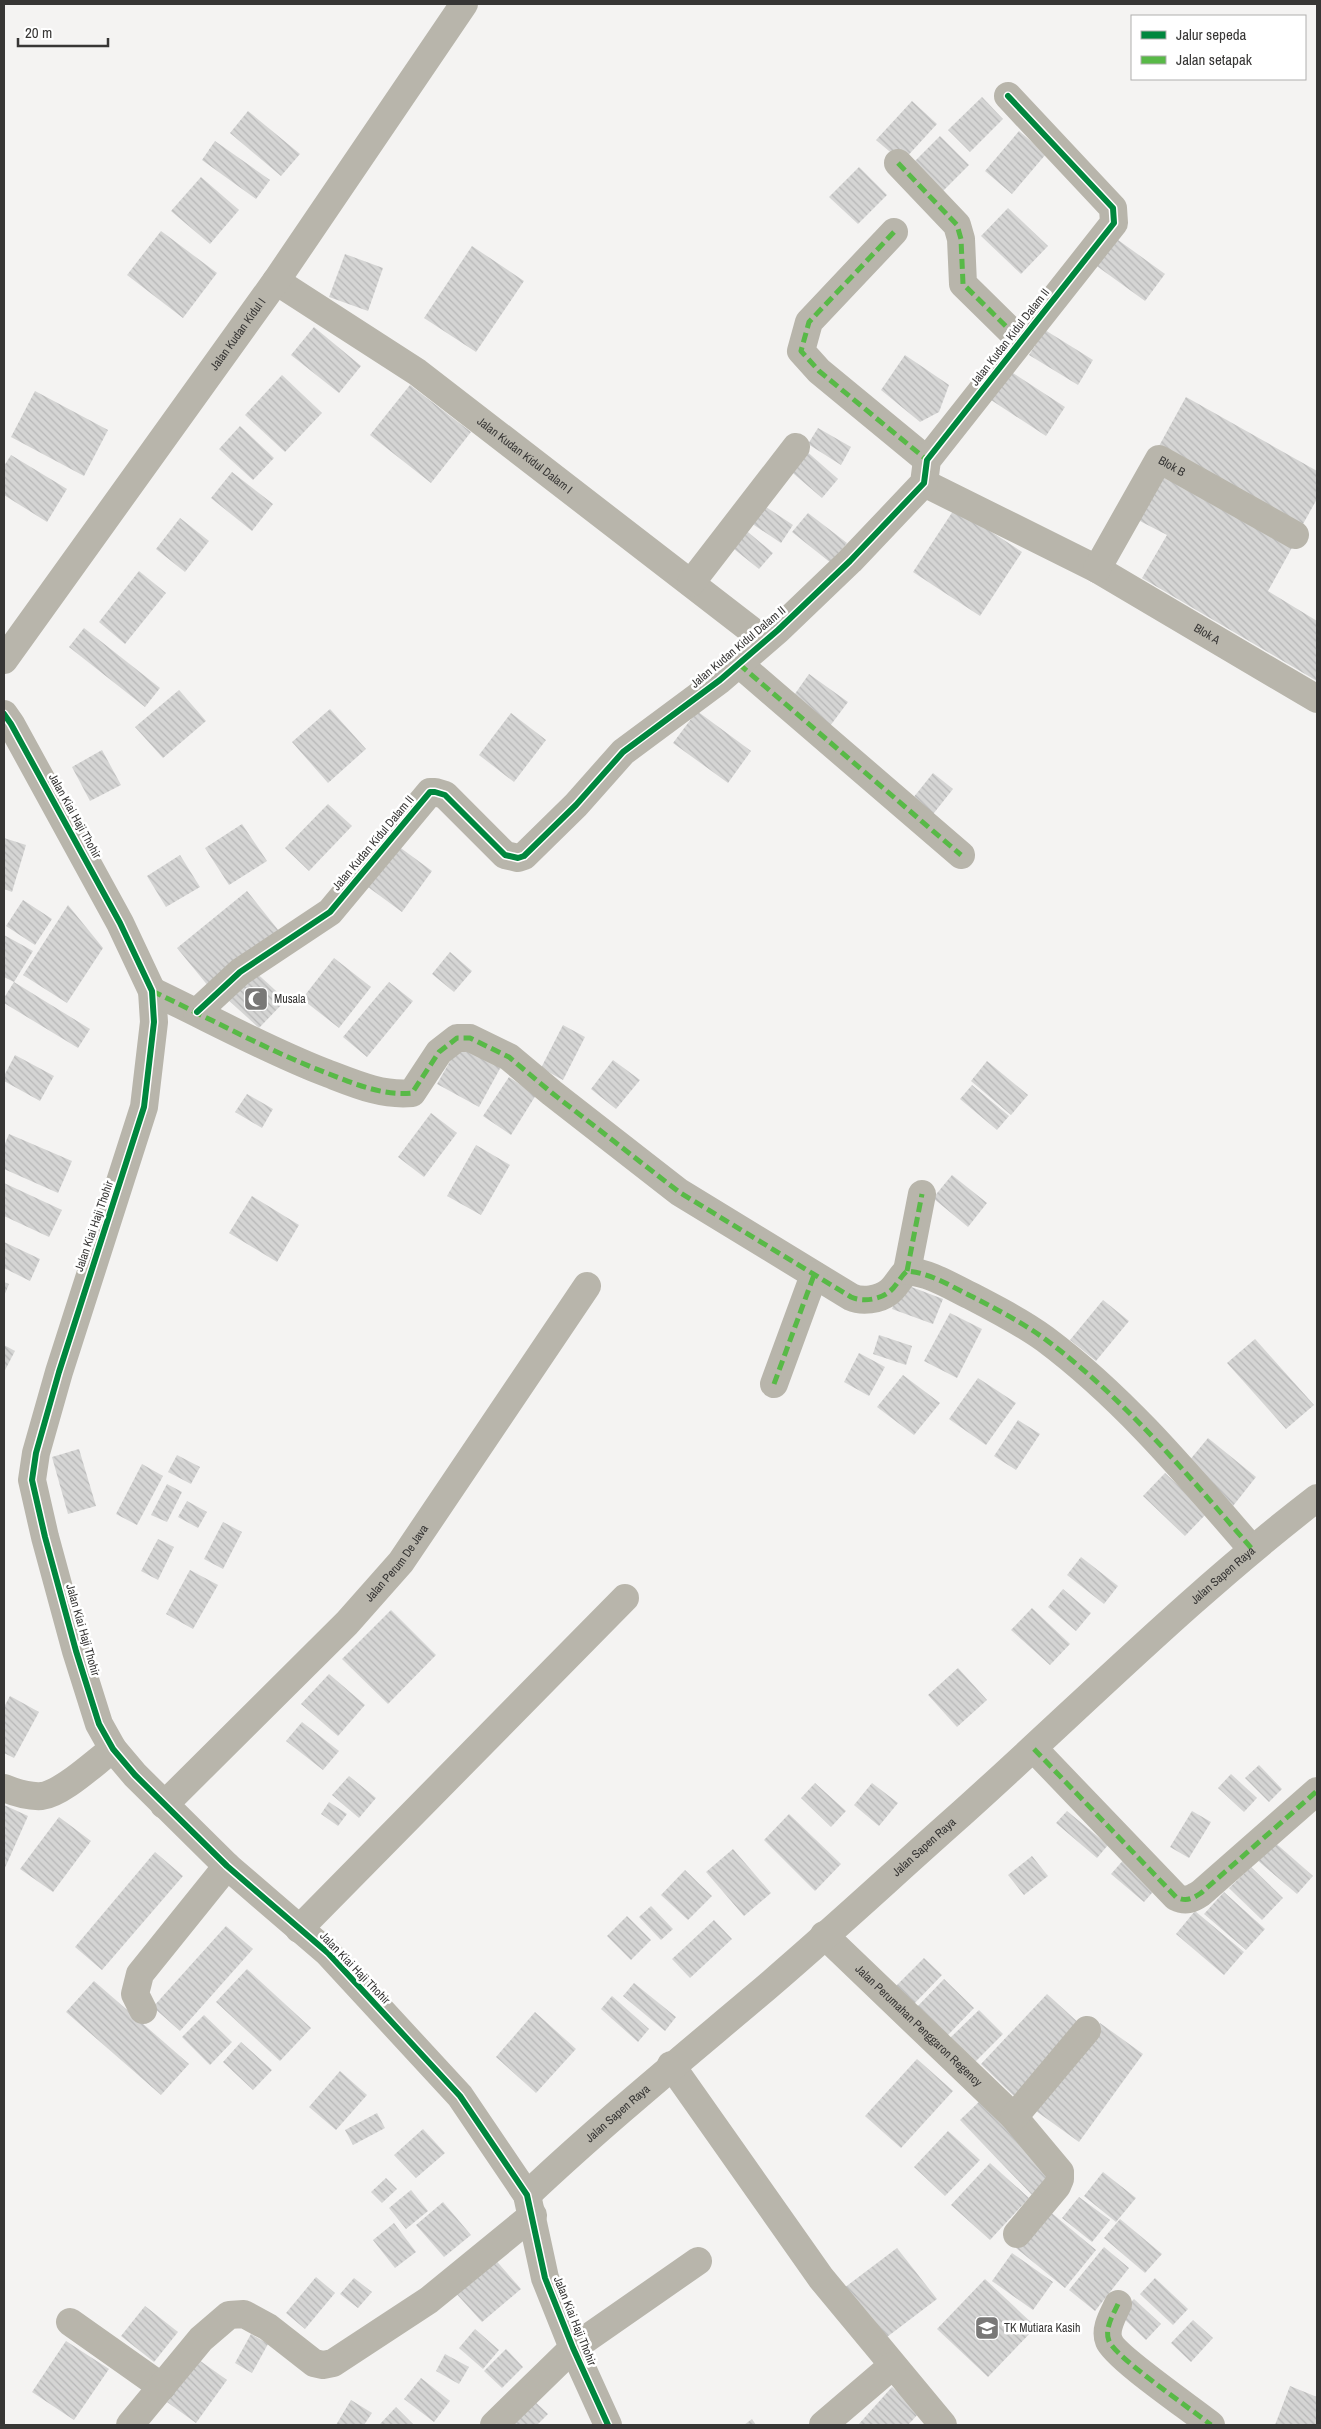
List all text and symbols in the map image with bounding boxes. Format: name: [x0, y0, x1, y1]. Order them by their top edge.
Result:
scale bar: [18, 15, 108, 47]
legend: [1131, 15, 1306, 80]
text: 20 m: [25, 22, 52, 43]
text: Jalur sepeda: [1176, 24, 1247, 45]
text: Jalan setapak: [1176, 49, 1253, 70]
street label: Jalan Kudan Kidul Dalam II: [967, 285, 1053, 389]
street label: Jalan Kudan Kidul I: [206, 295, 269, 374]
street label: Jalan Kudan Kidul Dalam I: [474, 413, 576, 497]
street label: Blok B: [1156, 452, 1189, 480]
street label: Jalan Kudan Kidul Dalam II: [687, 603, 789, 691]
street label: Blok A: [1191, 620, 1223, 648]
street label: Jalan Kiai Haji Thohir: [45, 771, 105, 862]
street label: Jalan Kudan Kidul Dalam II: [329, 792, 417, 894]
mosque icon: Musala: [243, 986, 269, 1012]
place label: Musala: [274, 991, 306, 1007]
street label: Jalan Kiai Haji Thohir: [71, 1178, 117, 1274]
street label: Jalan Perum De Java: [361, 1521, 432, 1605]
street label: Jalan Sapen Raya: [1187, 1543, 1259, 1608]
street label: Jalan Kiai Haji Thohir: [62, 1582, 104, 1679]
street label: Jalan Sapen Raya: [889, 1814, 960, 1880]
street label: Jalan Kiai Haji Thohir: [316, 1928, 394, 2008]
street label: Jalan Perumahan Penggaron Regency: [852, 1961, 986, 2090]
street label: Jalan Sapen Raya: [582, 2081, 654, 2146]
street label: Jalan Kiai Haji Thohir: [550, 2274, 600, 2369]
school or university icon: TK Mutiara Kasih: [974, 2315, 1000, 2341]
place label: TK Mutiara Kasih: [1004, 2320, 1081, 2336]

